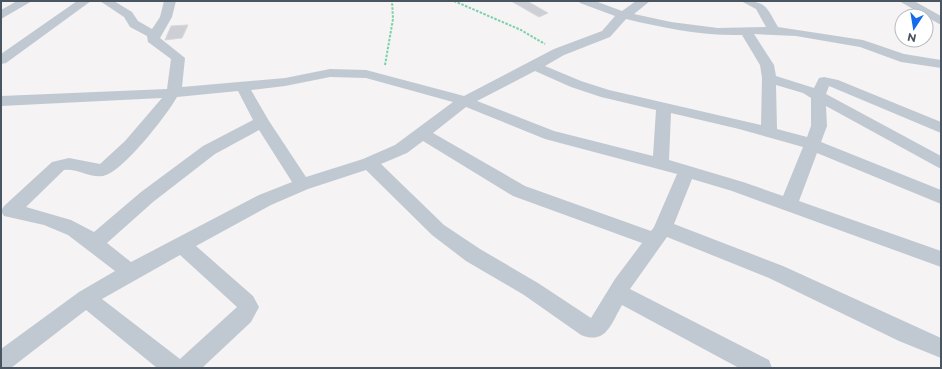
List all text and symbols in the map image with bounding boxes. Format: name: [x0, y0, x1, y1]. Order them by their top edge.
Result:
north arrow: [894, 8, 934, 48]
text: N: [906, 30, 918, 46]

